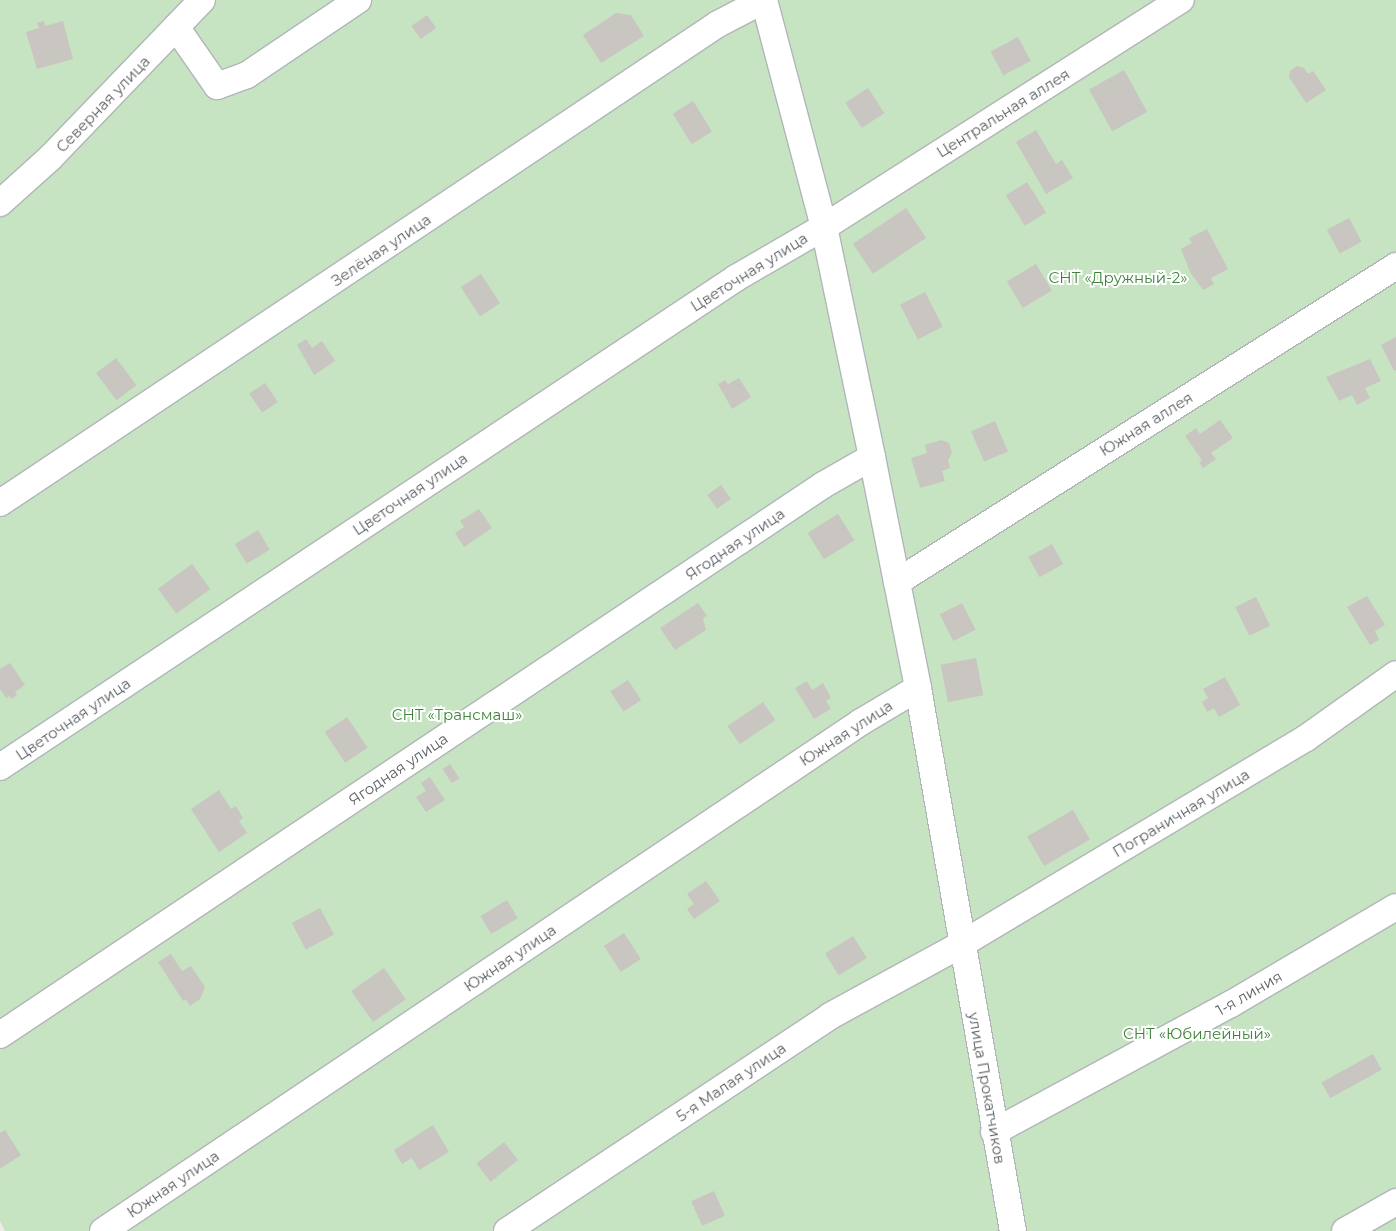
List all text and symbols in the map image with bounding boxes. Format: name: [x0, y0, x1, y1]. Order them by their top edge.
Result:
street label: Северная улица: [52, 52, 154, 156]
street label: Центральная аллея: [933, 65, 1073, 161]
street label: Зелёная улица: [328, 210, 434, 290]
street label: Цветочная улица: [687, 229, 811, 315]
park label: СНТ «Дружный-2»: [1049, 269, 1187, 287]
street label: Южная аллея: [1096, 388, 1196, 460]
street label: Цветочная улица: [349, 449, 471, 539]
street label: Ягодная улица: [682, 504, 788, 584]
street label: Цветочная улица: [12, 674, 134, 764]
street label: Южная улица: [796, 696, 896, 770]
park label: СНТ «Трансмаш»: [392, 706, 522, 724]
street label: Ягодная улица: [345, 729, 451, 809]
street label: Пограничная улица: [1109, 765, 1253, 861]
street label: Южная улица: [460, 921, 560, 995]
street label: 1-я линия: [1213, 967, 1285, 1019]
street label: улица Прокатчиков: [965, 1011, 1009, 1165]
park label: СНТ «Юбилейный»: [1123, 1025, 1271, 1043]
street label: 5-я Малая улица: [673, 1039, 789, 1125]
street label: Южная улица: [123, 1147, 223, 1221]

